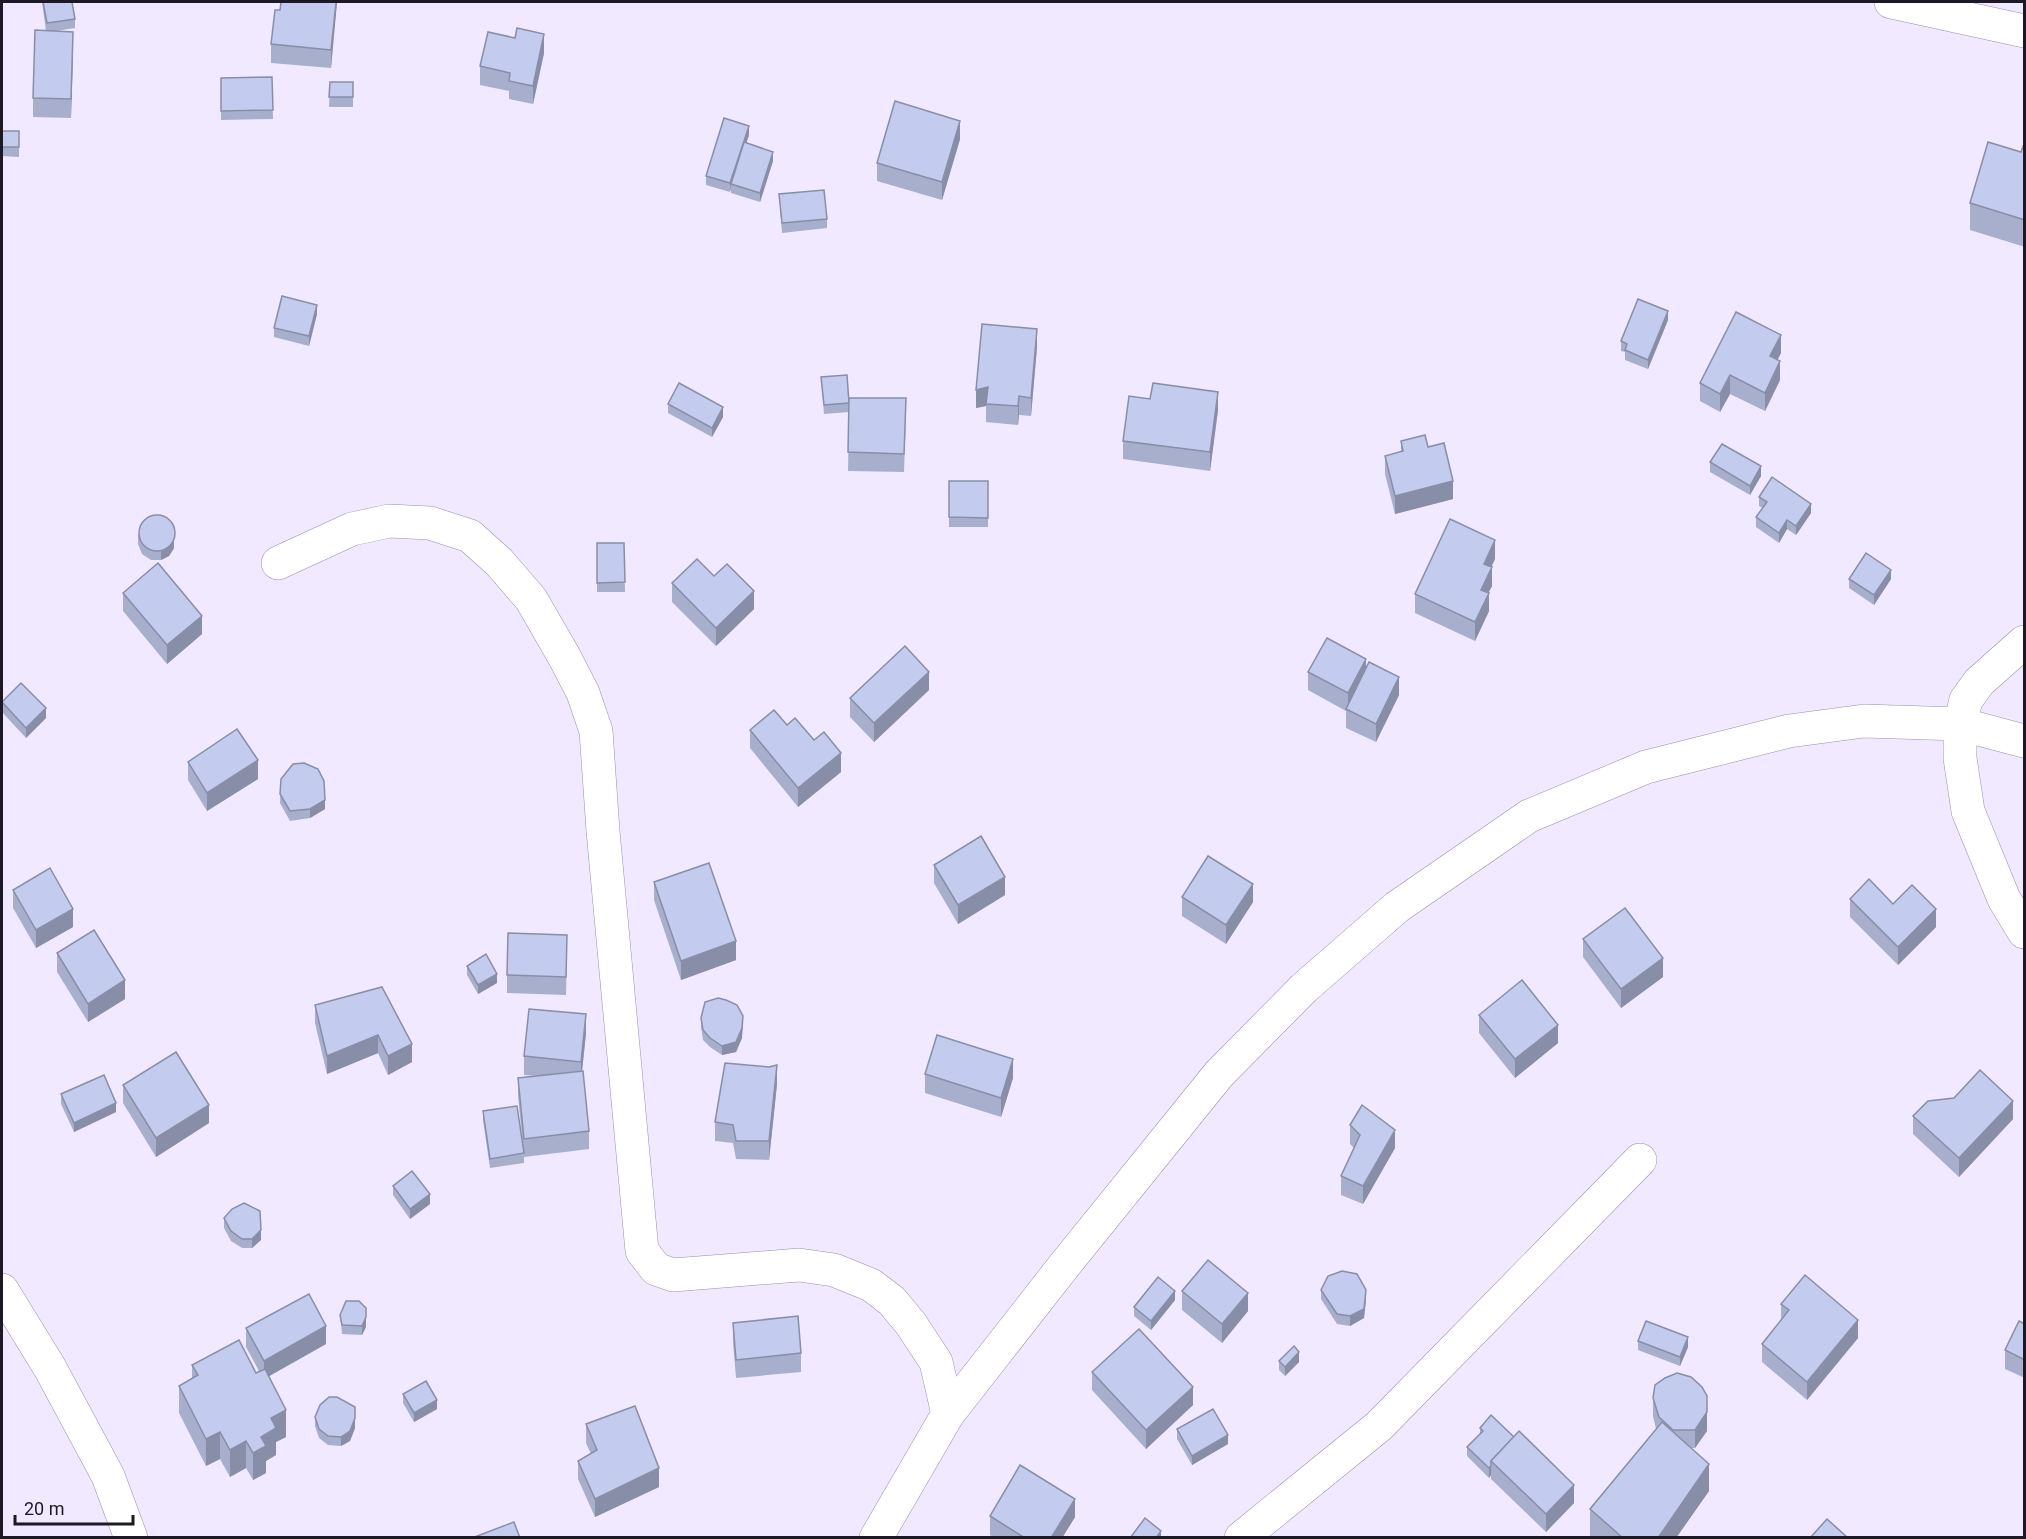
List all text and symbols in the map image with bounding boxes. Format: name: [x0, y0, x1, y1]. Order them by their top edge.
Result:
scale bar: [15, 1488, 134, 1526]
text: 20 m: [24, 1498, 64, 1519]

